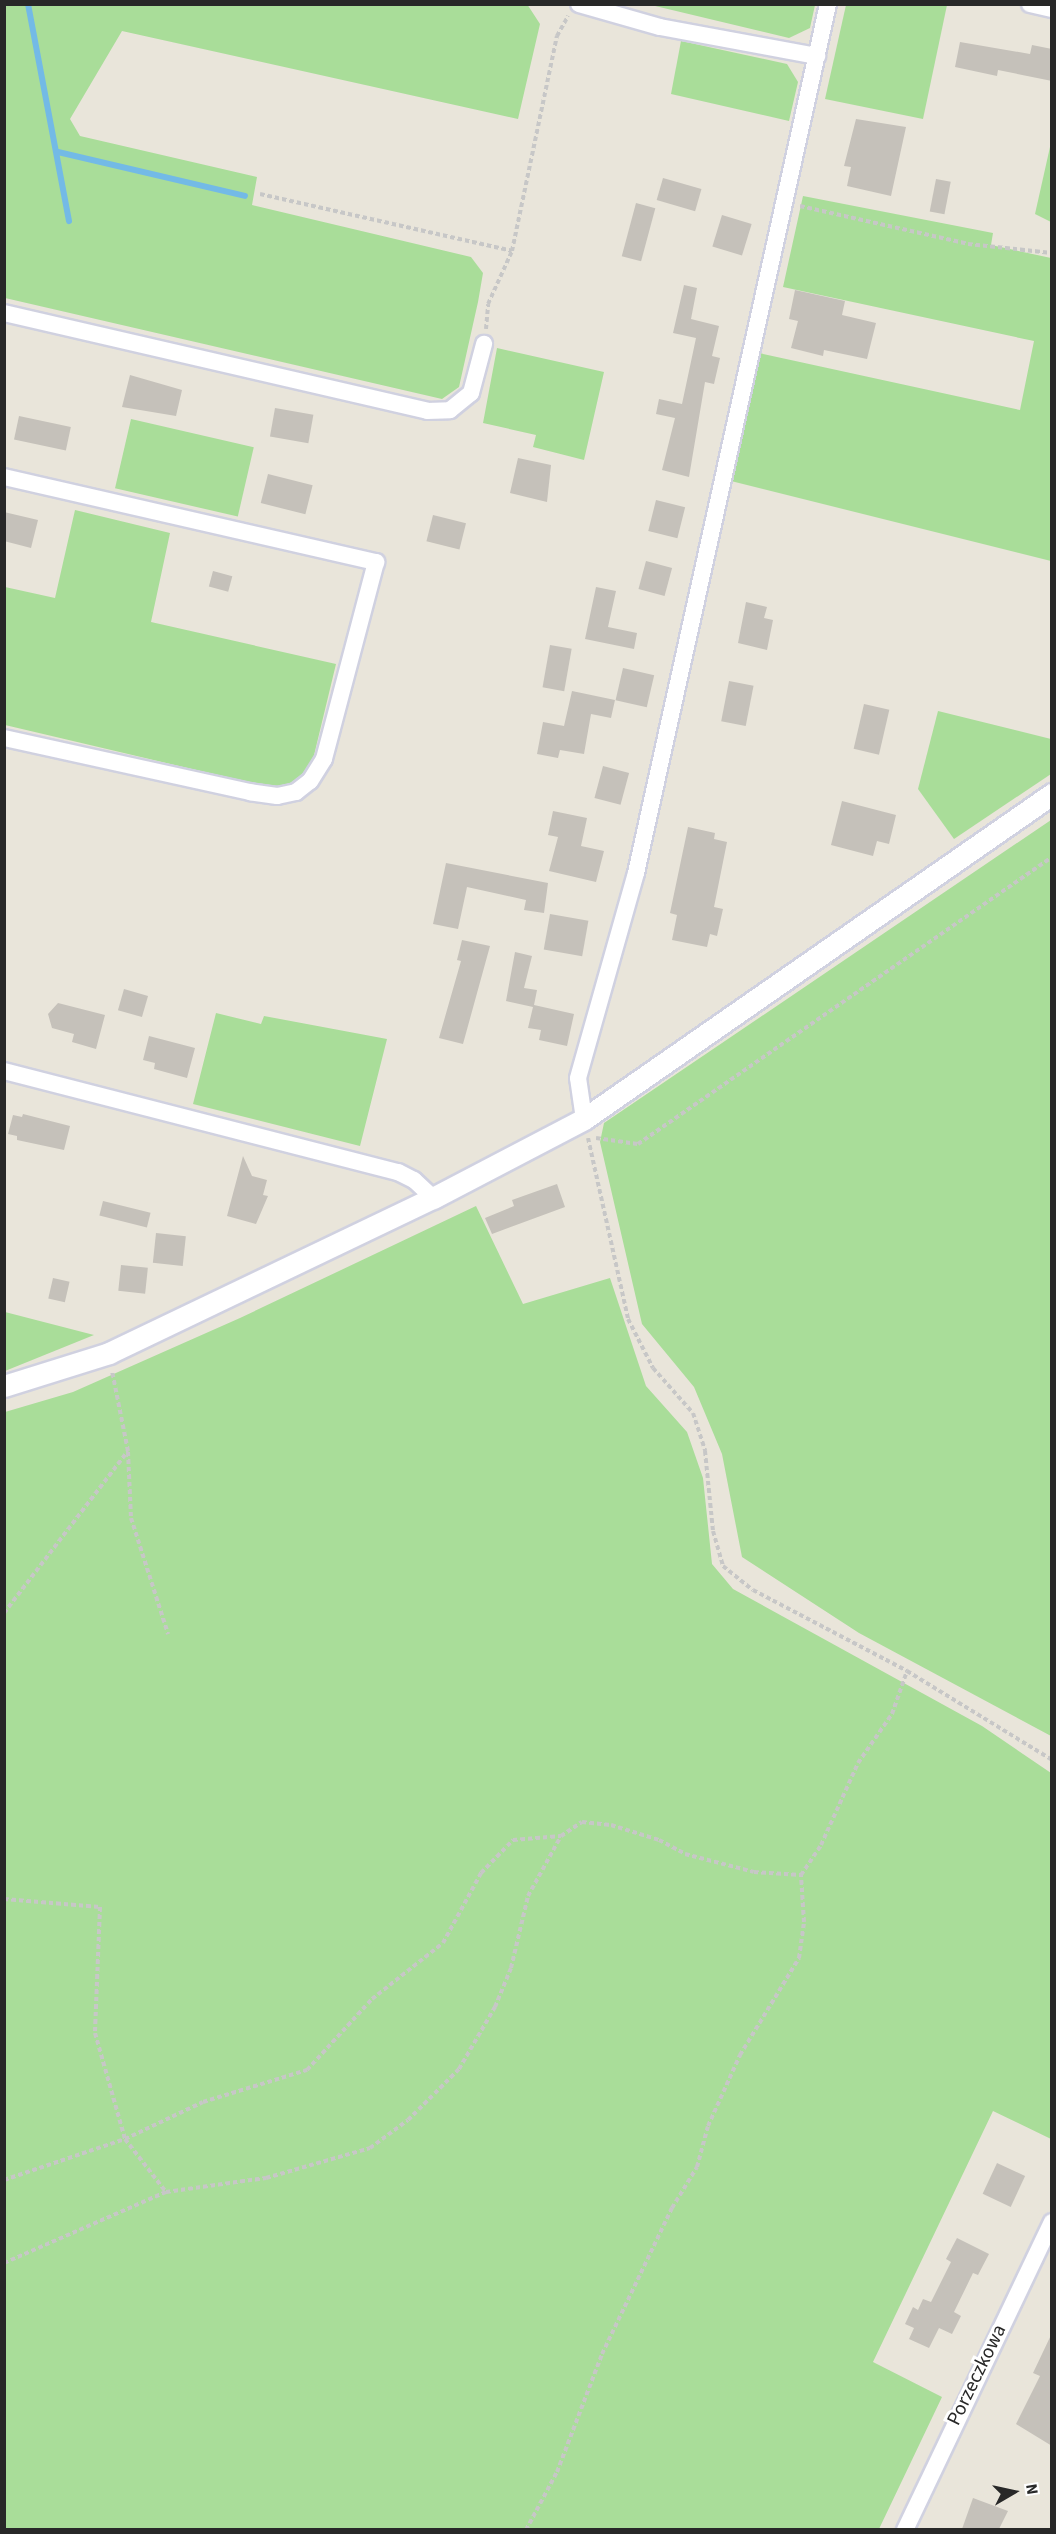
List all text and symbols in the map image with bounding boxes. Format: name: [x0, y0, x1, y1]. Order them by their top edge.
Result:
street label: Porzeczkowa: [942, 2321, 1012, 2429]
north arrow: [984, 2462, 1044, 2522]
text: N: [1020, 2482, 1043, 2496]

